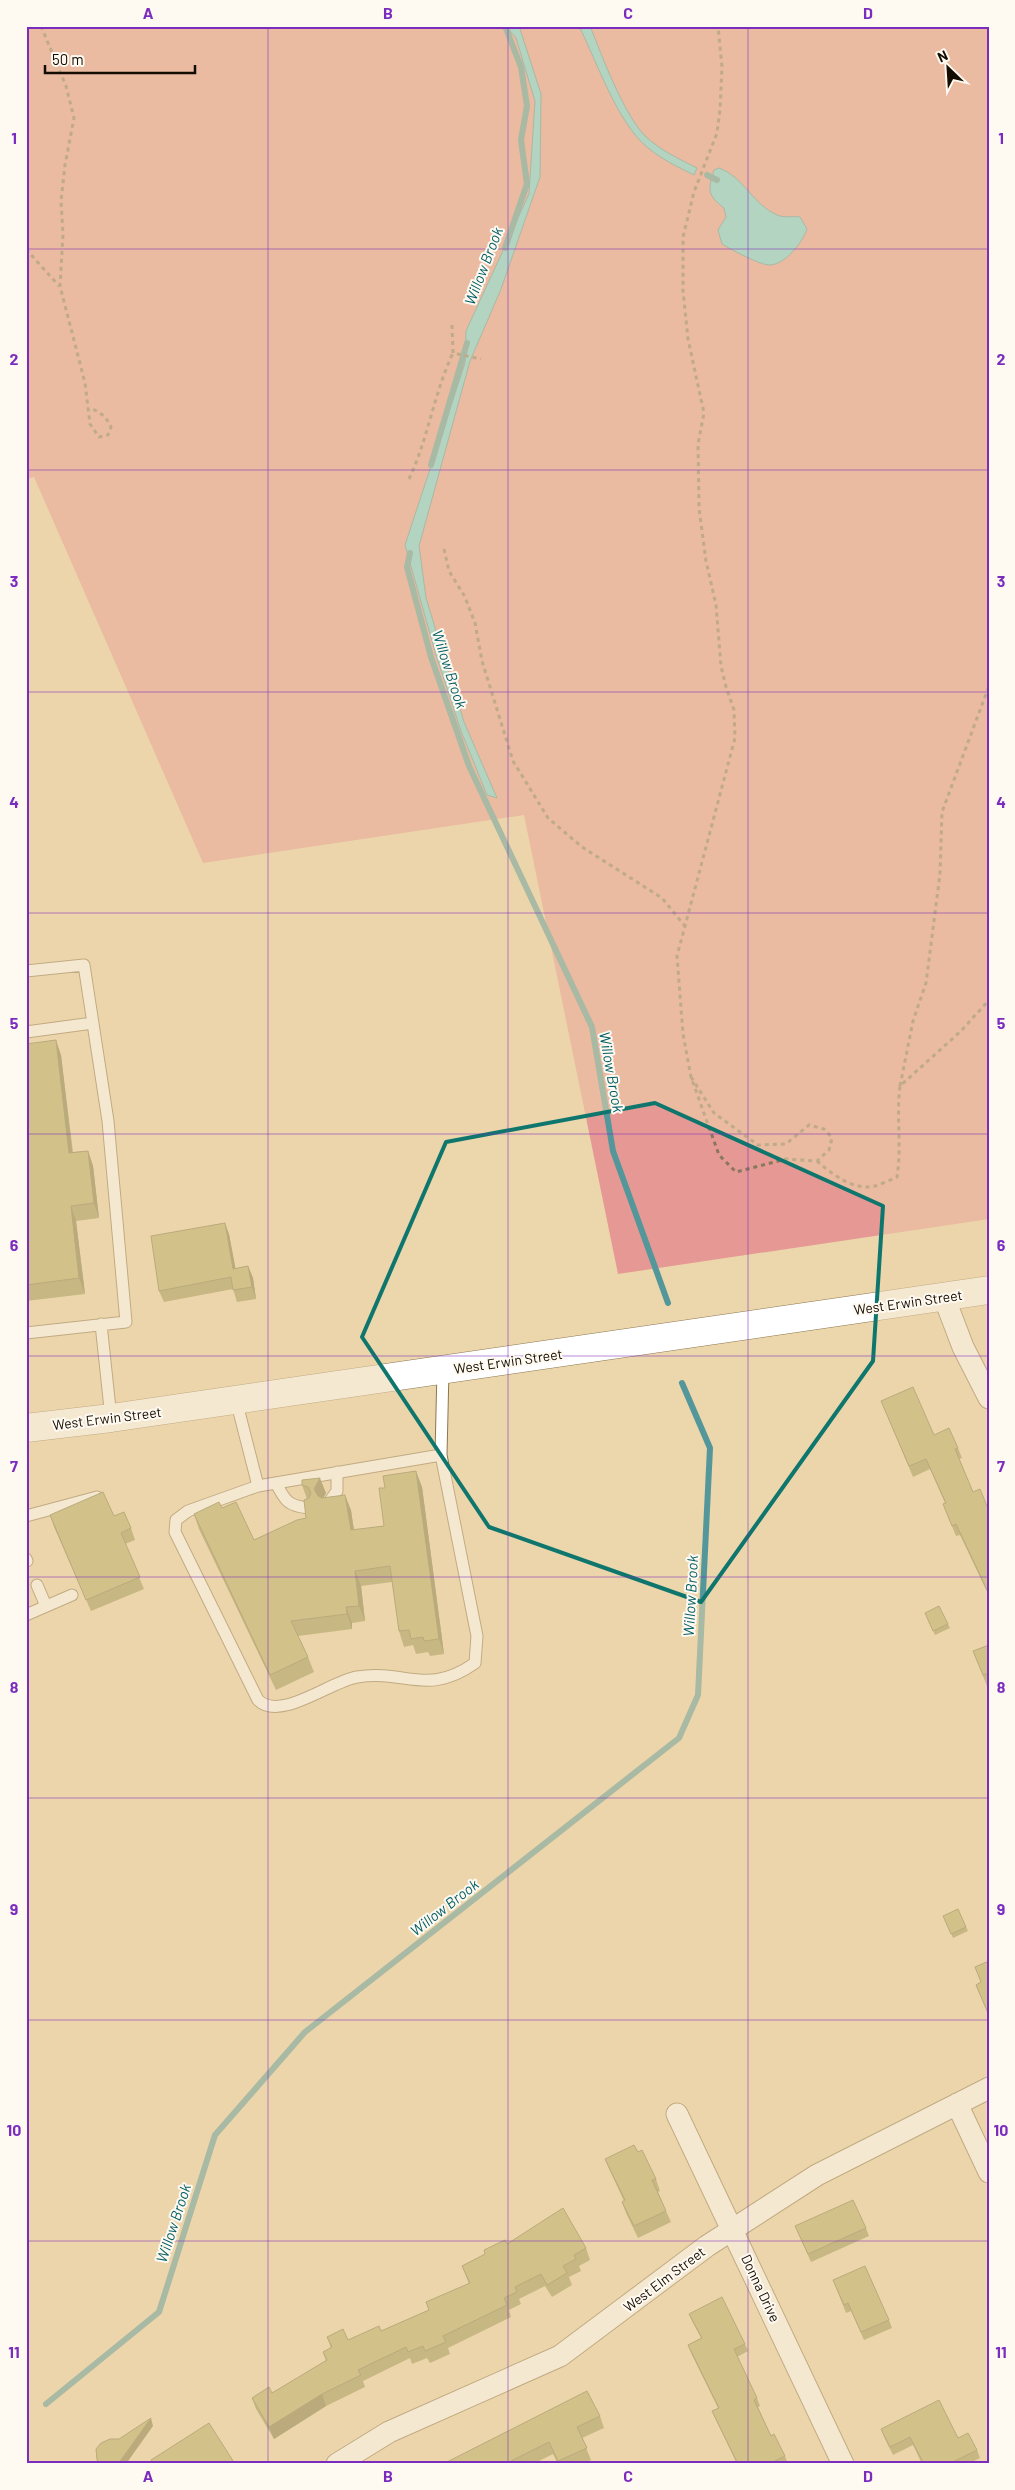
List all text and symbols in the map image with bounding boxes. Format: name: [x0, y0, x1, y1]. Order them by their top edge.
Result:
text: A: [143, 3, 154, 22]
text: B: [383, 3, 393, 22]
text: C: [623, 3, 633, 22]
text: D: [863, 3, 873, 22]
scale bar: [45, 42, 195, 74]
north arrow: [922, 42, 972, 92]
text: N: [934, 46, 950, 65]
text: 50 m: [52, 50, 84, 68]
text: 1: [11, 128, 17, 147]
text: 1: [998, 128, 1004, 147]
water label: Willow Brook: [460, 224, 506, 307]
text: 2: [10, 349, 19, 368]
text: 2: [997, 349, 1006, 368]
text: 3: [10, 571, 18, 590]
text: 3: [997, 571, 1005, 590]
water label: Willow Brook: [429, 627, 471, 711]
text: 4: [9, 792, 19, 811]
text: 4: [996, 792, 1006, 811]
text: 5: [10, 1013, 19, 1032]
text: 5: [997, 1013, 1006, 1032]
water label: Willow Brook: [596, 1030, 628, 1114]
text: 6: [10, 1235, 19, 1254]
text: 6: [997, 1235, 1006, 1254]
street label: West Erwin Street: [852, 1286, 964, 1318]
street label: West Erwin Street: [452, 1345, 564, 1377]
street label: West Erwin Street: [51, 1403, 163, 1433]
text: 7: [10, 1456, 18, 1475]
text: 7: [997, 1456, 1005, 1475]
water label: Willow Brook: [679, 1554, 701, 1637]
text: 8: [10, 1677, 19, 1696]
text: 8: [997, 1677, 1006, 1696]
water label: Willow Brook: [406, 1874, 482, 1939]
text: 9: [10, 1899, 18, 1918]
text: 9: [997, 1899, 1005, 1918]
text: 10: [7, 2120, 21, 2139]
text: 10: [994, 2120, 1008, 2139]
water label: Willow Brook: [152, 2181, 194, 2265]
street label: West Elm Street: [620, 2243, 708, 2315]
street label: Donna Drive: [738, 2252, 784, 2324]
text: 11: [8, 2342, 20, 2361]
text: 11: [995, 2342, 1007, 2361]
text: A: [143, 2466, 154, 2485]
text: B: [383, 2466, 393, 2485]
text: C: [623, 2466, 633, 2485]
text: D: [863, 2466, 873, 2485]

